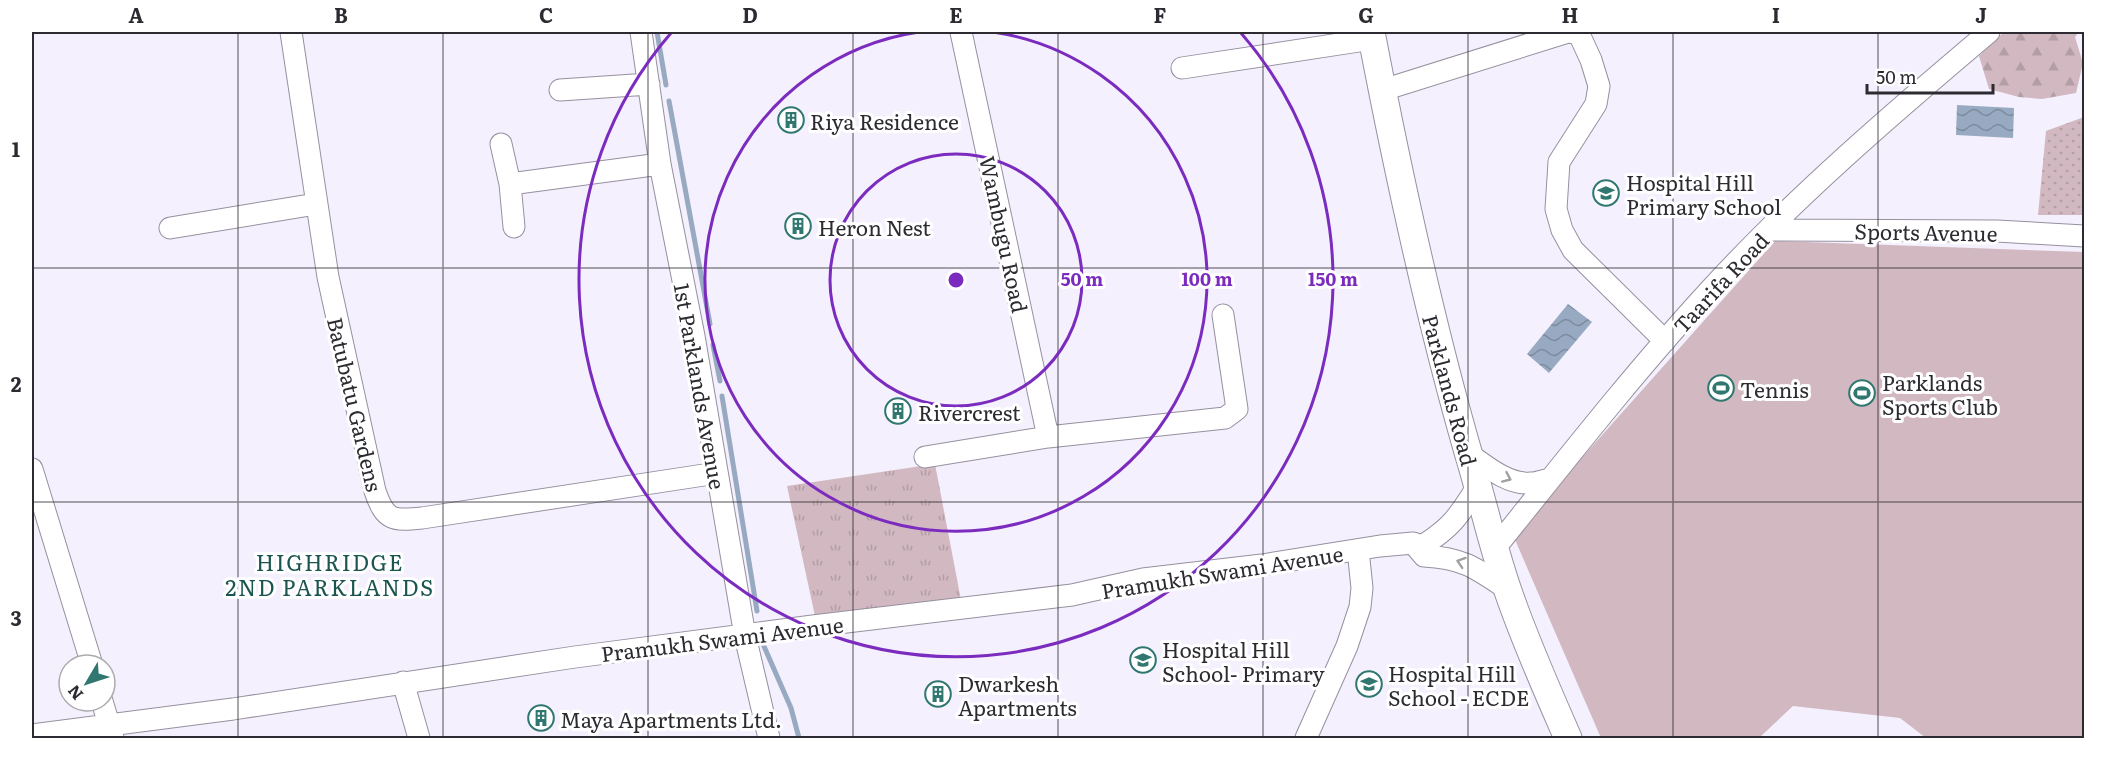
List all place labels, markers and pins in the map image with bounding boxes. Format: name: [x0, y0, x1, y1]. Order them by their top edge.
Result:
building icon: Riya Residence: [776, 105, 806, 135]
place label: Riya Residence: [810, 105, 959, 136]
place label: Hospital Hill Primary School: [1626, 166, 1781, 221]
school or university icon: Hospital Hill Primary School: [1591, 178, 1621, 208]
building icon: Heron Nest: [783, 211, 813, 241]
place label: Heron Nest: [818, 211, 931, 242]
centre of rings: [946, 270, 966, 290]
place label: Parklands Sports Club: [1882, 366, 1998, 421]
sports icon: Tennis: [1706, 373, 1736, 403]
place label: Tennis: [1740, 373, 1809, 404]
sports icon: Parklands Sports Club: [1847, 378, 1877, 408]
building icon: Rivercrest: [883, 396, 913, 426]
place label: Rivercrest: [918, 396, 1021, 427]
place label: Hospital Hill School- Primary: [1162, 633, 1326, 688]
school or university icon: Hospital Hill School- Primary: [1128, 645, 1158, 675]
place label: Hospital Hill School - ECDE: [1388, 657, 1529, 712]
place label: Dwarkesh Apartments: [958, 667, 1077, 722]
school or university icon: Hospital Hill School - ECDE: [1354, 669, 1384, 699]
building icon: Dwarkesh Apartments: [923, 679, 953, 709]
building icon: Maya Apartments Ltd.: [526, 703, 556, 733]
place label: Maya Apartments Ltd.: [560, 703, 782, 734]

